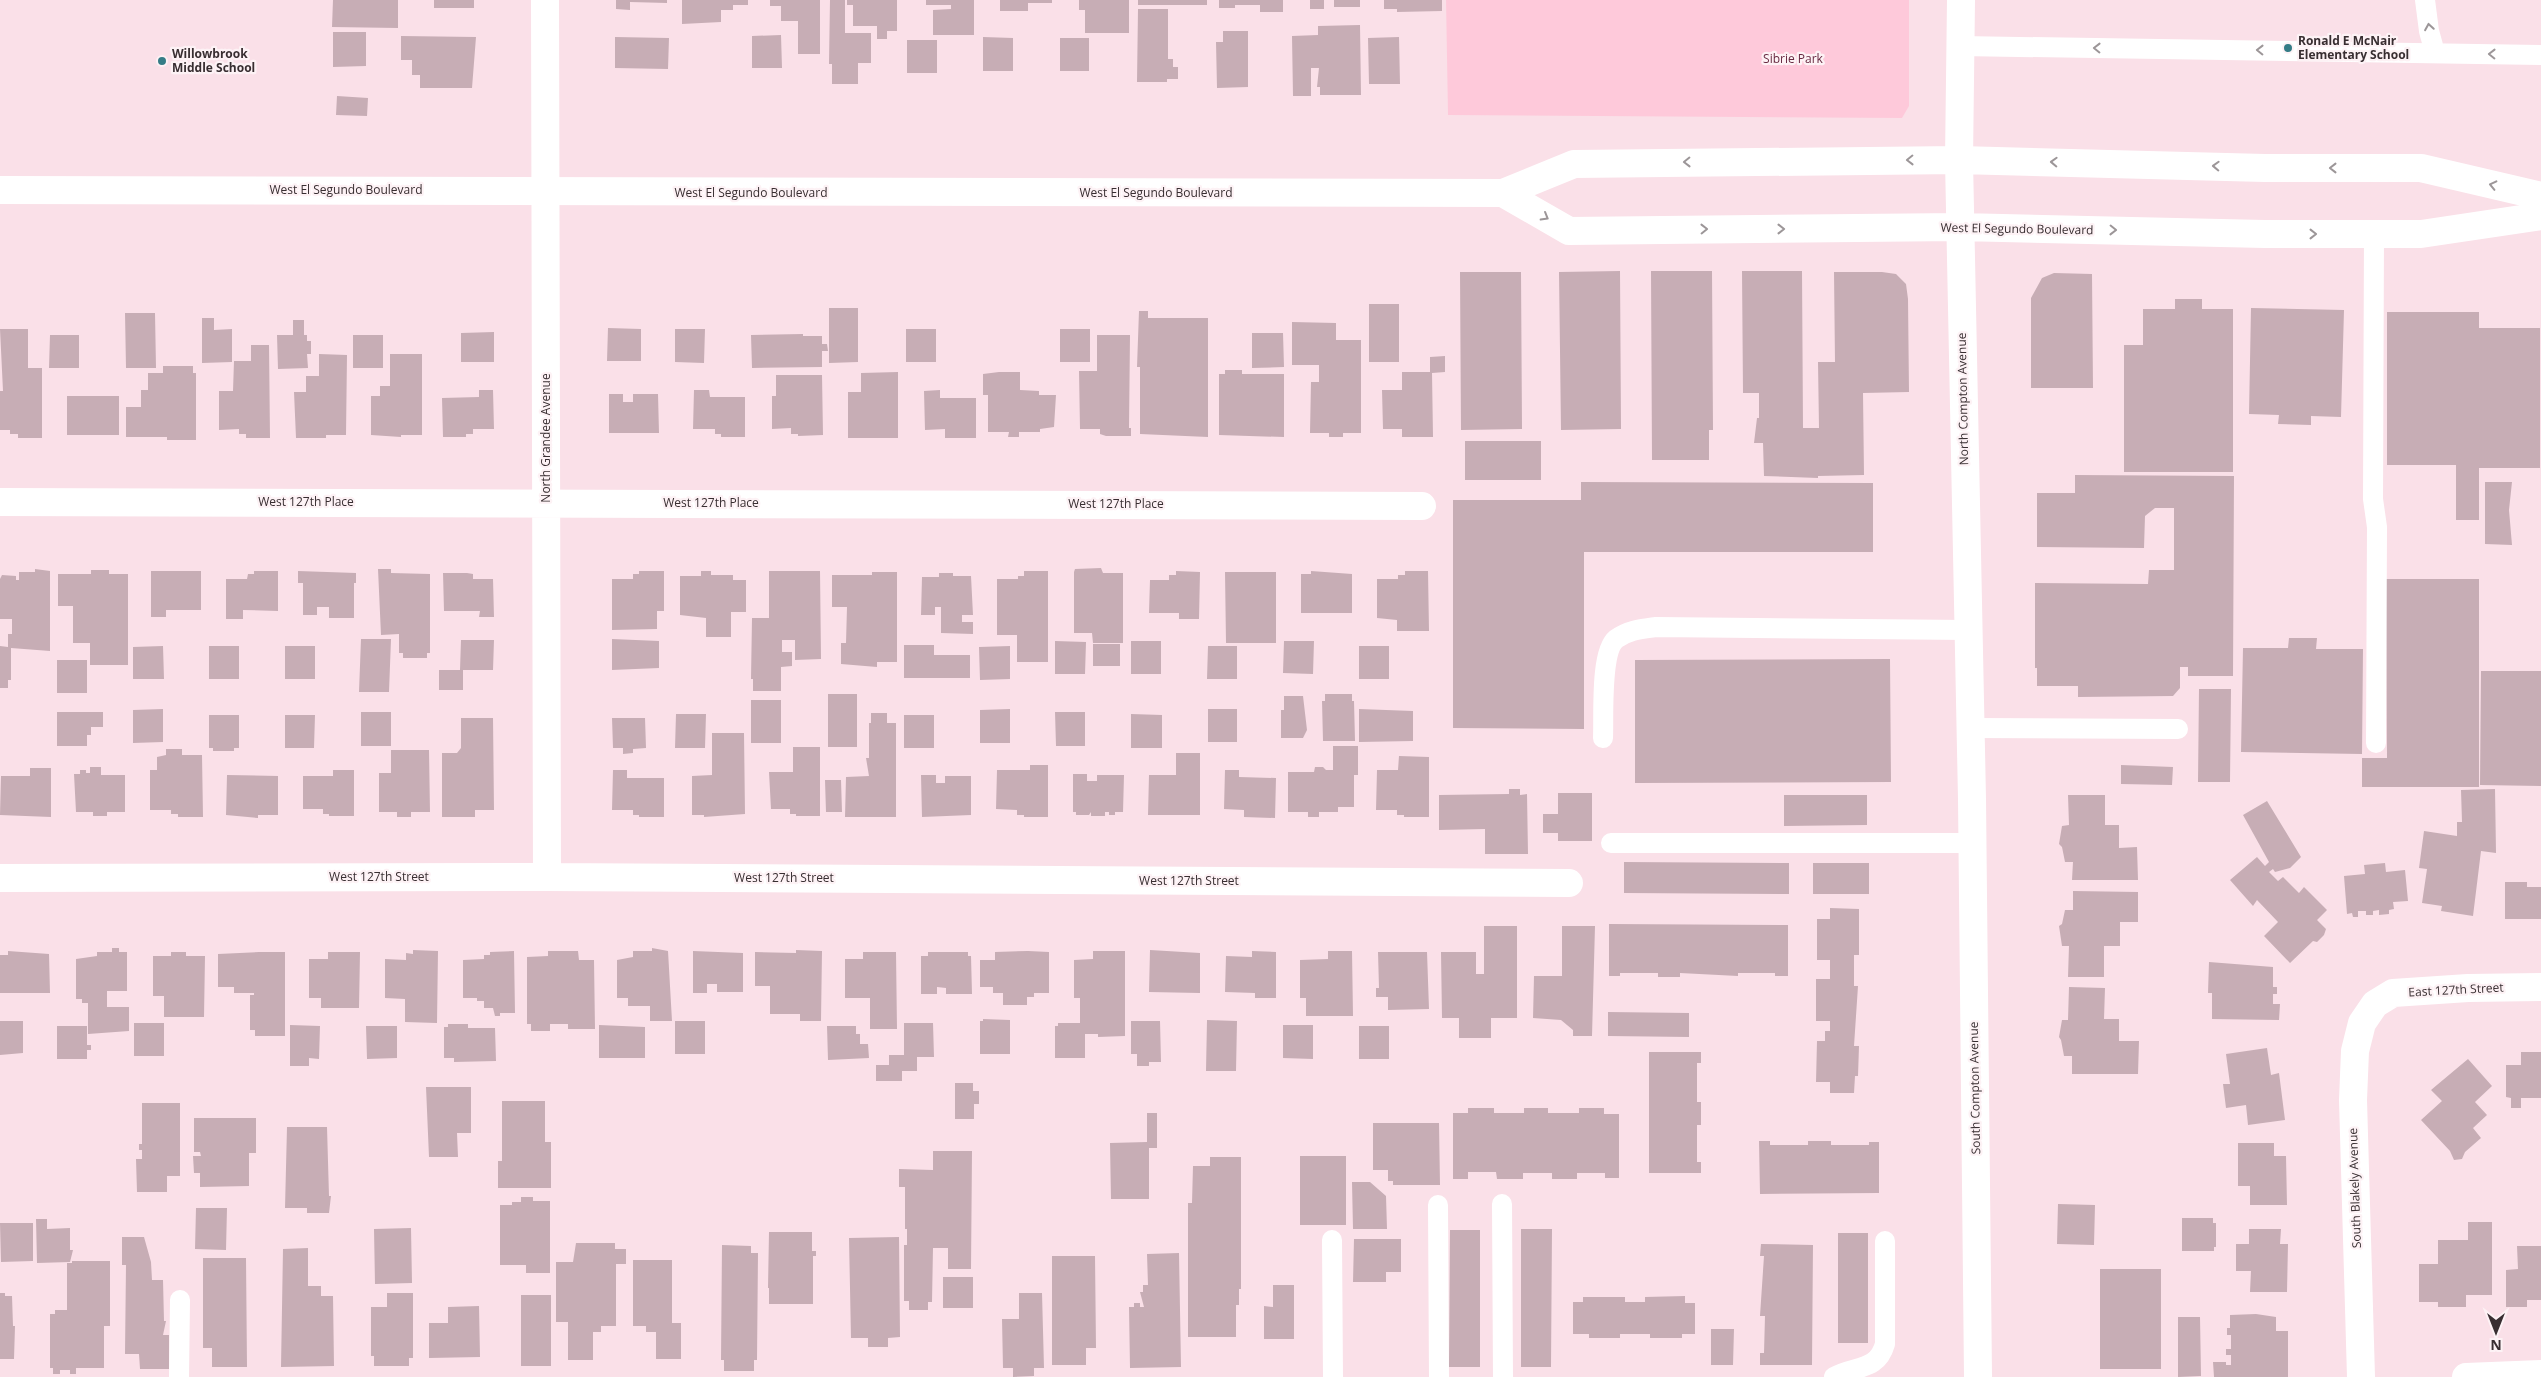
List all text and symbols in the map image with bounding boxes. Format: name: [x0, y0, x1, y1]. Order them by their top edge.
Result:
one-way arrow: [2424, 23, 2435, 31]
place label: Ronald E McNair Elementary School: [2298, 32, 2409, 63]
marker: Ronald E McNair Elementary School: [2282, 42, 2294, 54]
one-way arrow: [2093, 43, 2101, 53]
place label: Willowbrook Middle School: [172, 45, 255, 76]
one-way arrow: [2256, 45, 2264, 56]
one-way arrow: [2488, 49, 2496, 59]
park label: Sibrie Park: [1763, 50, 1824, 67]
marker: Willowbrook Middle School: [156, 55, 168, 67]
one-way arrow: [1906, 155, 1914, 165]
one-way arrow: [1683, 157, 1691, 168]
one-way arrow: [2050, 157, 2058, 167]
one-way arrow: [2212, 161, 2220, 172]
one-way arrow: [2329, 163, 2336, 173]
one-way arrow: [2489, 180, 2498, 191]
street label: West El Segundo Boulevard: [270, 181, 422, 198]
street label: West El Segundo Boulevard: [675, 184, 827, 201]
street label: West El Segundo Boulevard: [1080, 184, 1232, 201]
one-way arrow: [1540, 211, 1549, 221]
street label: West El Segundo Boulevard: [1940, 219, 2094, 238]
one-way arrow: [1700, 224, 1708, 235]
one-way arrow: [1778, 224, 1785, 234]
one-way arrow: [2110, 225, 2118, 236]
one-way arrow: [2310, 229, 2318, 239]
street label: North Compton Avenue: [1953, 332, 1972, 466]
street label: North Grandee Avenue: [537, 373, 554, 503]
street label: West 127th Place: [258, 493, 354, 510]
street label: West 127th Place: [663, 494, 759, 511]
street label: West 127th Place: [1068, 495, 1164, 512]
street label: West 127th Street: [329, 868, 429, 885]
street label: West 127th Street: [734, 869, 834, 886]
street label: West 127th Street: [1139, 872, 1239, 889]
street label: East 127th Street: [2408, 979, 2504, 1000]
street label: South Compton Avenue: [1965, 1021, 1984, 1155]
street label: South Blakely Avenue: [2344, 1127, 2365, 1248]
north arrow: [2471, 1307, 2521, 1357]
text: N: [2490, 1336, 2502, 1355]

